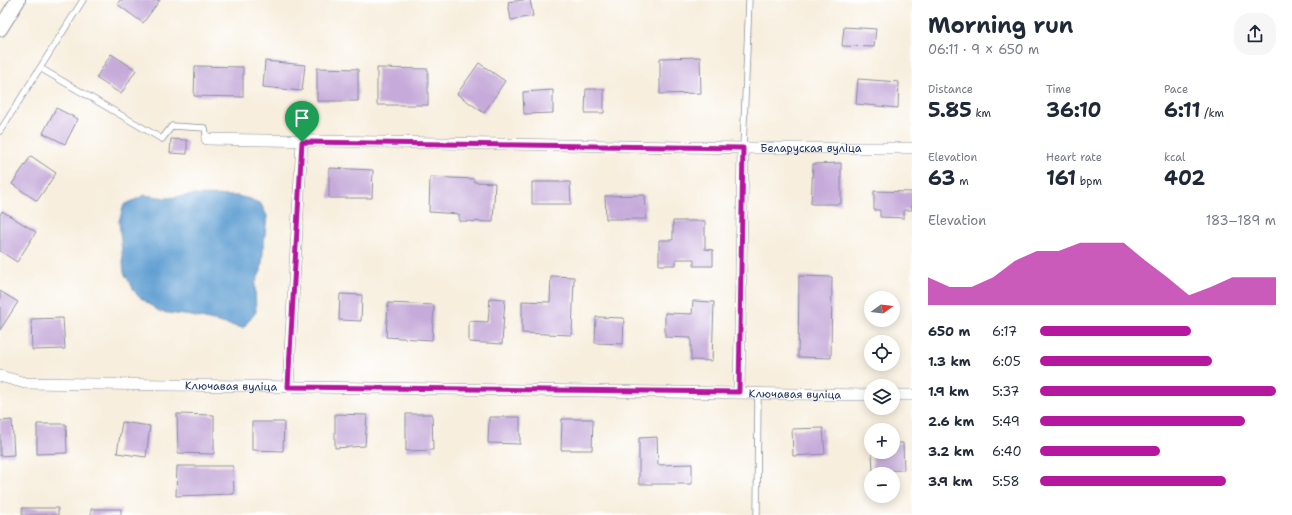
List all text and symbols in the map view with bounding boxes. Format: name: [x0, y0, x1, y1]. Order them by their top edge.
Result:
text: Morning run: [928, 11, 1073, 40]
button: share: [1234, 13, 1276, 55]
text: 06:11 · 9 × 650 m: [928, 41, 1039, 58]
text: Distance: [928, 82, 973, 97]
text: Time: [1046, 82, 1071, 97]
text: Pace: [1164, 82, 1188, 97]
text: 5.85: [928, 97, 972, 123]
text: 36:10: [1046, 97, 1101, 123]
text: 6:11: [1164, 97, 1201, 123]
pin: [285, 101, 319, 142]
text: km: [972, 106, 991, 121]
text: /km: [1201, 106, 1224, 121]
icon: arrive: [291, 107, 313, 129]
street label: Беларуская вуліца: [760, 141, 862, 156]
text: Elevation: [928, 150, 977, 165]
text: Heart rate: [1046, 150, 1102, 165]
text: kcal: [1164, 150, 1185, 165]
text: 63: [928, 165, 955, 191]
text: 161: [1046, 165, 1076, 191]
text: 402: [1164, 165, 1205, 191]
text: m: [955, 174, 969, 189]
text: bpm: [1076, 174, 1102, 189]
text: Elevation: [928, 212, 986, 229]
text: 183–189 m: [1206, 212, 1276, 229]
north arrow: [864, 291, 900, 327]
map controls: [864, 291, 900, 503]
text: 650 m: [928, 323, 970, 340]
text: 6:17: [992, 323, 1017, 340]
button: locate: [864, 335, 900, 371]
text: 1.3 km: [928, 353, 971, 370]
text: 6:05: [992, 353, 1021, 370]
street label: Ключавая вуліца: [185, 378, 278, 394]
button: layers: [864, 379, 900, 415]
text: 1.9 km: [928, 383, 969, 400]
text: 5:37: [992, 383, 1019, 400]
street label: Ключавая вуліца: [749, 386, 842, 402]
text: 2.6 km: [928, 413, 974, 430]
text: 5:49: [992, 413, 1020, 430]
button: +: [864, 423, 900, 459]
text: 3.2 km: [928, 443, 974, 460]
text: 6:40: [992, 443, 1022, 460]
button: −: [864, 467, 900, 503]
text: 3.9 km: [928, 473, 973, 490]
text: 5:58: [992, 473, 1020, 490]

